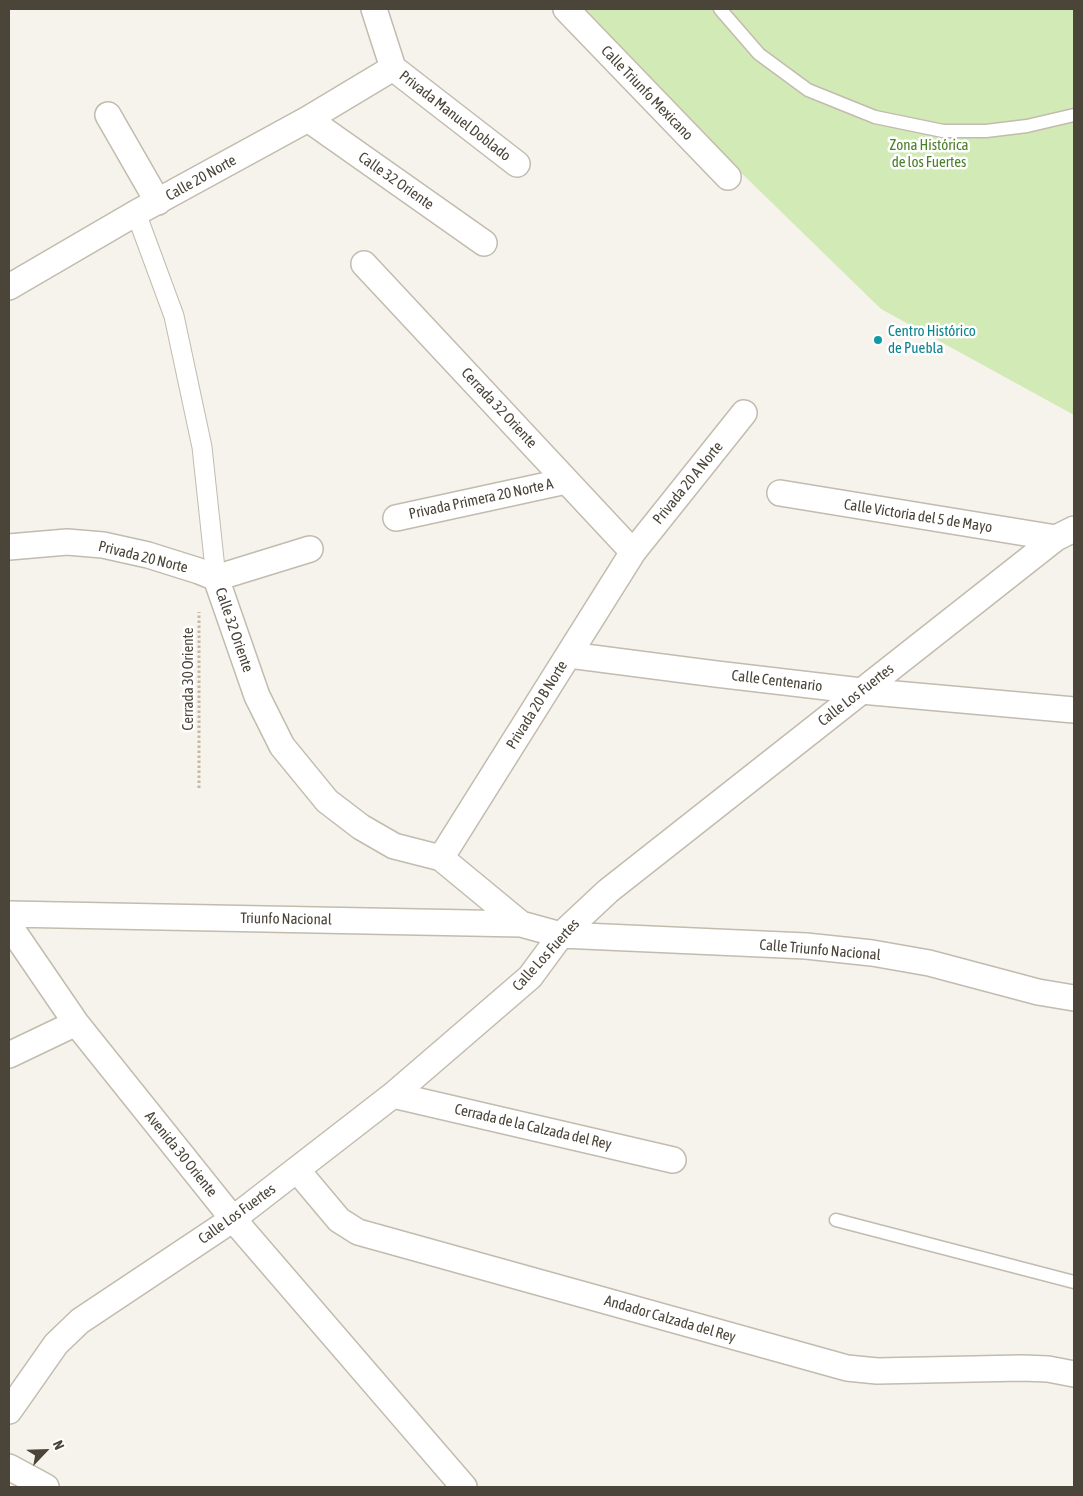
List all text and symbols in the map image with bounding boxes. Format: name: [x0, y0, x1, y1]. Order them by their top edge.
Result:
street label: Calle Triunfo Mexicano: [597, 42, 697, 144]
street label: Privada Manuel Doblado: [396, 67, 514, 165]
park label: Zona Histórica de los Fuertes: [889, 136, 969, 171]
street label: Calle 32 Oriente: [355, 148, 437, 214]
street label: Calle 20 Norte: [163, 151, 239, 205]
place label: Centro Histórico de Puebla: [888, 322, 976, 357]
marker: Centro Histórico de Puebla: [872, 334, 884, 346]
street label: Cerrada 32 Oriente: [457, 364, 541, 452]
street label: Privada 20 A Norte: [649, 438, 727, 528]
street label: Privada Primera 20 Norte A: [407, 475, 555, 523]
street label: Calle Victoria del 5 de Mayo: [843, 495, 993, 537]
street label: Privada 20 Norte: [96, 537, 190, 577]
street label: Calle 32 Oriente: [211, 585, 257, 675]
street label: Cerrada 30 Oriente: [179, 627, 197, 731]
street label: Privada 20 B Norte: [503, 657, 571, 753]
street label: Calle Los Fuertes: [815, 660, 897, 730]
street label: Calle Centenario: [731, 666, 823, 696]
street label: Triunfo Nacional: [240, 909, 332, 929]
street label: Calle Los Fuertes: [509, 915, 583, 995]
street label: Calle Triunfo Nacional: [759, 936, 881, 964]
street label: Cerrada de la Calzada del Rey: [453, 1100, 613, 1154]
street label: Avenida 30 Oriente: [141, 1108, 221, 1200]
street label: Calle Los Fuertes: [195, 1180, 279, 1248]
street label: Andador Calzada del Rey: [602, 1292, 738, 1346]
north arrow: [20, 1426, 70, 1476]
text: N: [50, 1438, 68, 1452]

